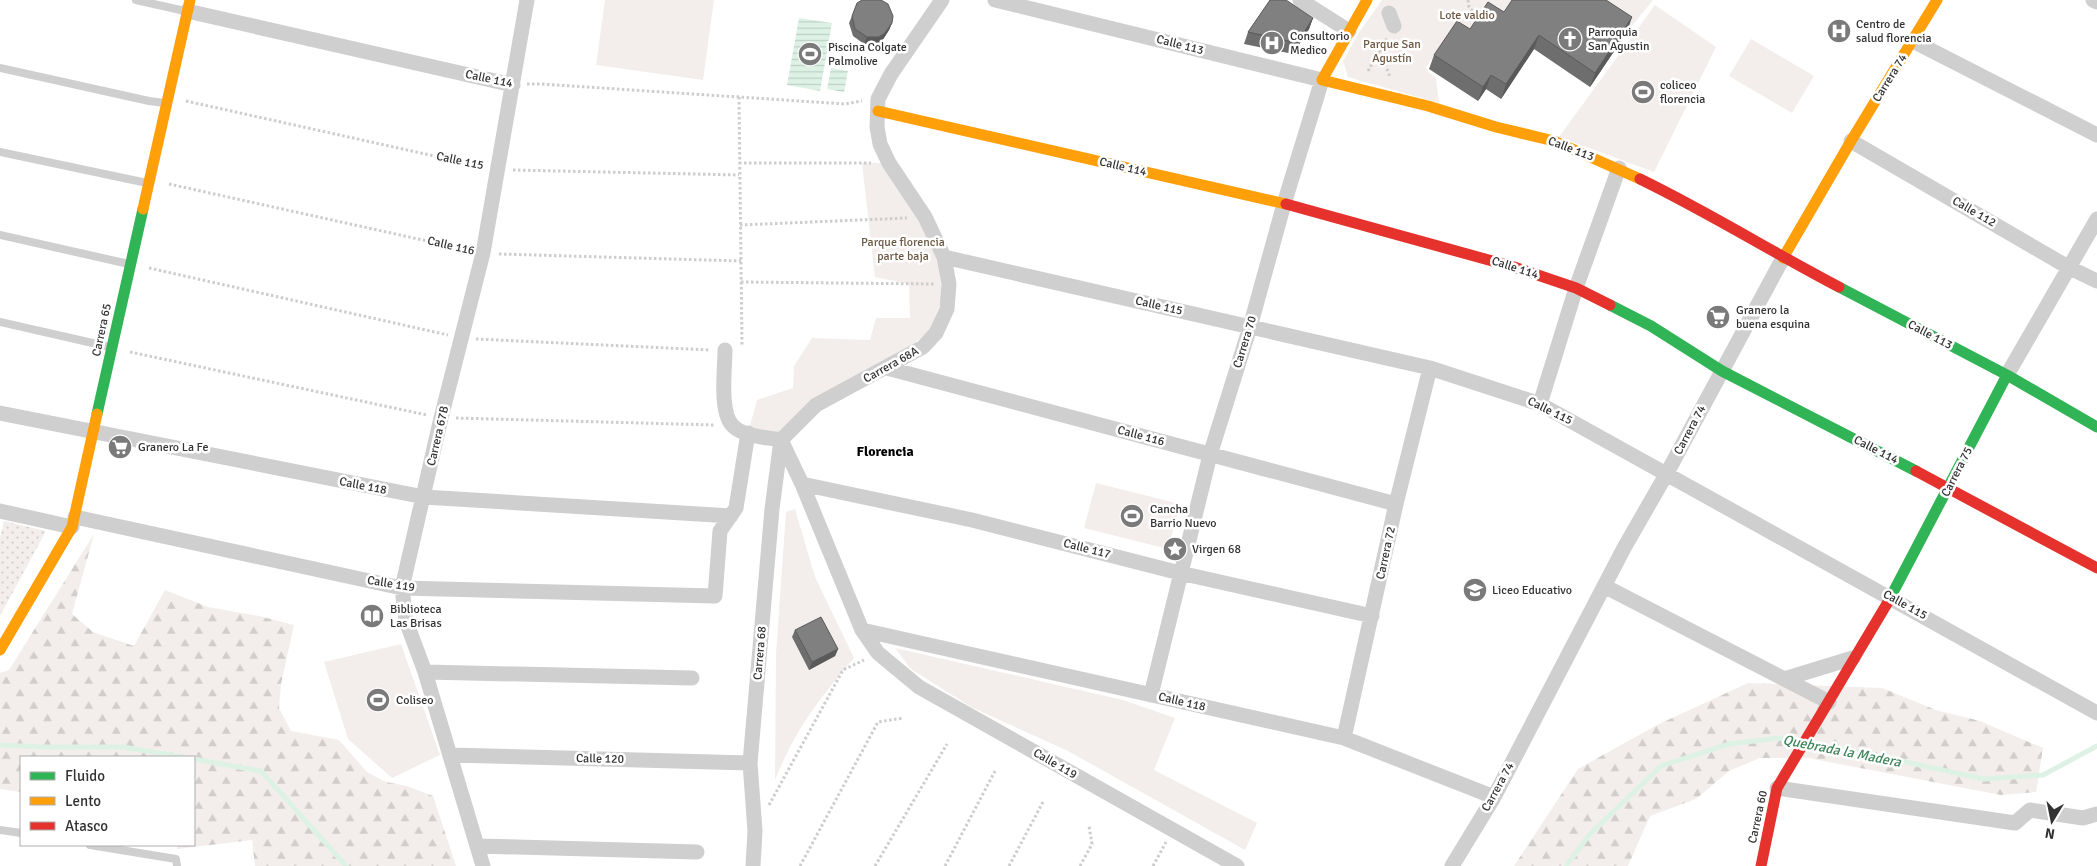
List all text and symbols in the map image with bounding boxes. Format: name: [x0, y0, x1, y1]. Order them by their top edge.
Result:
park label: Lote valdio: [1439, 8, 1495, 23]
place label: Centro de salud florencia: [1856, 17, 1932, 46]
hospital icon: Centro de salud florencia: [1826, 18, 1852, 44]
place label: Parroquia San Agustin: [1588, 25, 1649, 54]
church icon: Parroquia San Agustin: [1557, 26, 1583, 52]
place label: Consultorio Medico: [1290, 29, 1350, 58]
hospital icon: Consultorio Medico: [1259, 30, 1285, 56]
street label: Calle 113: [1155, 32, 1205, 58]
park label: Parque San Agustín: [1363, 37, 1421, 66]
place label: Piscina Colgate Palmolive: [828, 40, 907, 69]
sports icon: Piscina Colgate Palmolive: [797, 41, 823, 67]
street label: Carrera 74: [1869, 51, 1911, 105]
street label: Calle 114: [464, 67, 515, 91]
place label: coliceo florencia: [1660, 78, 1705, 107]
sports icon: coliceo florencia: [1630, 79, 1656, 105]
street label: Calle 113: [1546, 133, 1596, 165]
street label: Calle 115: [435, 149, 485, 173]
street label: Calle 114: [1098, 154, 1149, 180]
street label: Calle 112: [1949, 193, 1999, 231]
street label: Calle 116: [426, 233, 476, 259]
park label: Parque florencia parte baja: [861, 235, 945, 264]
street label: Calle 114: [1490, 253, 1541, 283]
street label: Calle 115: [1134, 293, 1184, 319]
street label: Carrera 65: [89, 302, 115, 358]
place label: Granero la buena esquina: [1736, 303, 1810, 332]
supermarket icon: Granero la buena esquina: [1705, 304, 1731, 330]
street label: Carrera 70: [1230, 314, 1260, 370]
street label: Calle 113: [1905, 317, 1955, 353]
street label: Carrera 68A: [861, 343, 922, 386]
street label: Calle 115: [1525, 394, 1575, 428]
street label: Carrera 74: [1671, 402, 1710, 457]
street label: Carrera 67B: [424, 405, 452, 467]
street label: Calle 116: [1116, 423, 1166, 449]
street label: Calle 114: [1851, 432, 1901, 468]
supermarket icon: Granero La Fe: [107, 434, 133, 460]
place label: Granero La Fe: [138, 440, 209, 455]
district label: Florencia: [856, 443, 914, 460]
street label: Carrera 75: [1938, 445, 1976, 499]
street label: Calle 118: [338, 474, 388, 498]
place label: Cancha Barrio Nuevo: [1150, 502, 1217, 531]
sports icon: Cancha Barrio Nuevo: [1119, 503, 1145, 529]
street label: Carrera 72: [1373, 525, 1399, 581]
street label: Calle 117: [1062, 536, 1112, 562]
place icon: Virgen 68: [1162, 536, 1188, 562]
place label: Virgen 68: [1192, 542, 1241, 557]
street label: Calle 119: [366, 573, 416, 595]
school or university icon: Liceo Educativo: [1462, 577, 1488, 603]
place label: Liceo Educativo: [1492, 583, 1572, 598]
street label: Calle 115: [1880, 587, 1930, 623]
place label: Biblioteca Las Brisas: [390, 602, 442, 631]
library icon: Biblioteca Las Brisas: [359, 603, 385, 629]
street label: Carrera 68: [750, 626, 770, 680]
sports icon: Coliseo: [365, 687, 391, 713]
street label: Calle 118: [1157, 689, 1207, 715]
place label: Coliseo: [396, 693, 434, 708]
water label: Quebrada la Madera: [1781, 731, 1903, 771]
street label: Calle 119: [1030, 745, 1080, 783]
street label: Calle 120: [576, 751, 624, 767]
legend: [20, 756, 195, 846]
street label: Carrera 74: [1478, 759, 1518, 814]
text: Fluido: [65, 767, 105, 785]
street label: Carrera 60: [1745, 789, 1771, 845]
text: Lento: [65, 792, 101, 810]
north arrow: [2027, 796, 2077, 846]
text: Atasco: [65, 817, 108, 835]
text: N: [2044, 824, 2056, 843]

